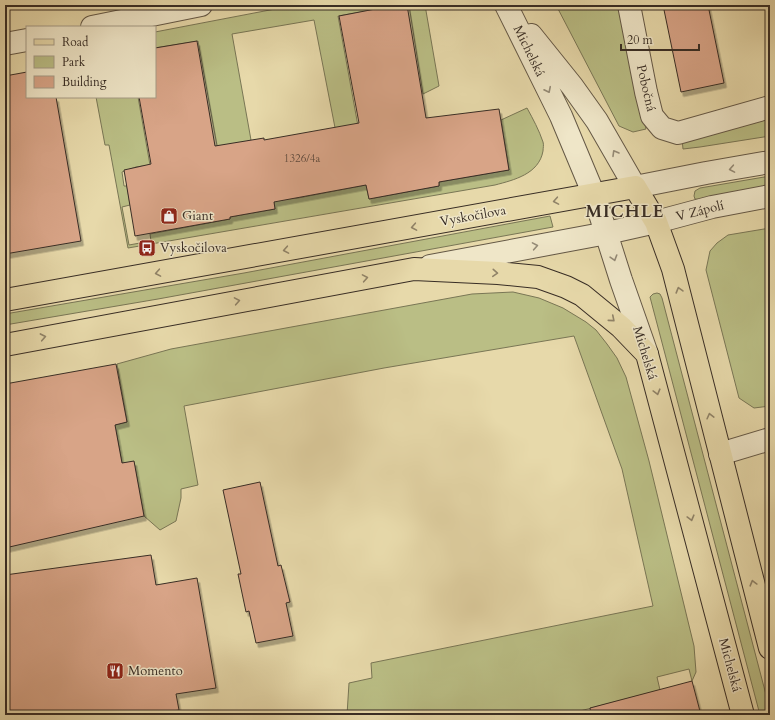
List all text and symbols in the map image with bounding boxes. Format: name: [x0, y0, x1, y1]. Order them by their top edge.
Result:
street label: Michelská: [509, 22, 549, 80]
legend: [26, 26, 156, 98]
scale bar: [621, 26, 699, 52]
text: 20 m: [627, 32, 654, 48]
text: Road: [62, 34, 89, 50]
text: Park: [62, 54, 86, 70]
street label: Pobočná: [632, 63, 660, 114]
text: Building: [62, 74, 107, 90]
one-way arrow: [543, 86, 551, 93]
one-way arrow: [613, 150, 620, 157]
house number: 1326/4a: [284, 151, 320, 166]
one-way arrow: [729, 164, 735, 173]
street label: V Zápolí: [674, 196, 726, 226]
one-way arrow: [553, 197, 559, 205]
district label: MICHLE: [586, 200, 664, 223]
street label: Vyskočilova: [439, 201, 508, 231]
shop icon: Giant: [159, 206, 179, 226]
place label: Giant: [182, 207, 213, 225]
one-way arrow: [411, 222, 417, 231]
bus stop icon: Vyskočilova: [137, 238, 157, 258]
place label: Vyskočilova: [160, 239, 227, 257]
one-way arrow: [532, 243, 538, 251]
one-way arrow: [283, 245, 289, 254]
one-way arrow: [609, 255, 618, 262]
one-way arrow: [155, 268, 161, 277]
one-way arrow: [492, 268, 498, 277]
one-way arrow: [362, 274, 368, 282]
one-way arrow: [675, 286, 684, 293]
one-way arrow: [234, 298, 240, 306]
one-way arrow: [607, 315, 615, 322]
street label: Michelská: [628, 324, 662, 382]
one-way arrow: [40, 334, 46, 342]
one-way arrow: [653, 389, 661, 395]
one-way arrow: [707, 413, 715, 419]
one-way arrow: [686, 514, 695, 521]
one-way arrow: [749, 580, 758, 587]
street label: Michelská: [714, 636, 746, 694]
restaurant icon: Momento: [105, 661, 125, 681]
place label: Momento: [128, 662, 183, 680]

